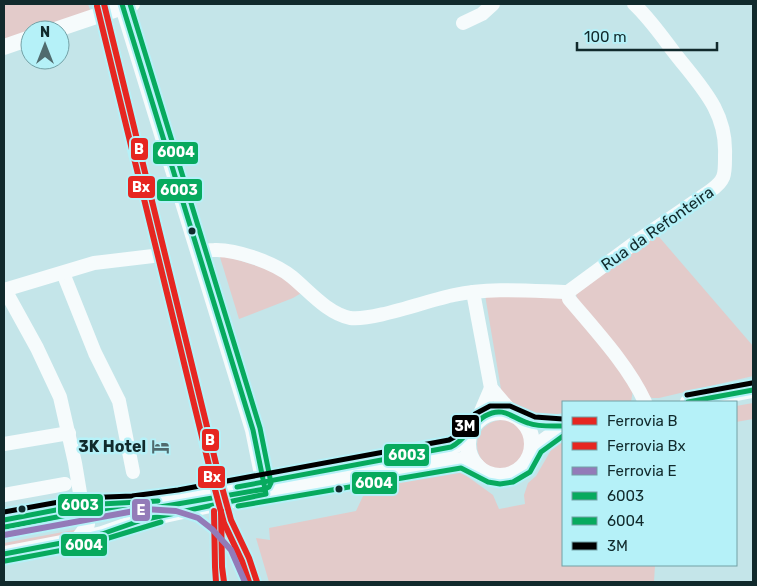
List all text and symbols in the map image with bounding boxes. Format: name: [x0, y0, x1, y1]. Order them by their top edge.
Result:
north arrow: [20, 20, 70, 70]
scale bar: [577, 20, 717, 52]
text: N: [40, 24, 50, 41]
text: 100 m: [584, 28, 626, 46]
line badge: B: [130, 137, 149, 161]
text: B: [134, 141, 144, 158]
line badge: 6004: [152, 141, 199, 165]
text: 6004: [157, 144, 195, 161]
line badge: Bx: [127, 175, 156, 199]
line badge: 6003: [156, 178, 203, 202]
text: Bx: [132, 179, 151, 196]
text: 6003: [160, 182, 198, 199]
street label: Rua da Refonteira: [597, 182, 717, 274]
unlabelled marker: [187, 226, 197, 236]
legend: [562, 401, 737, 566]
text: Ferrovia B: [607, 412, 678, 430]
line badge: 3M: [451, 414, 480, 438]
text: 3M: [455, 418, 475, 435]
line badge: B: [201, 428, 220, 452]
text: B: [205, 432, 215, 449]
hotel icon: 3K Hotel: [150, 436, 170, 456]
place label: 3K Hotel: [78, 437, 146, 456]
text: Ferrovia Bx: [607, 437, 686, 455]
line badge: 6003: [383, 443, 430, 467]
text: 6003: [388, 447, 426, 464]
text: Ferrovia E: [607, 462, 677, 480]
line badge: Bx: [197, 465, 226, 489]
text: Bx: [203, 469, 222, 486]
line badge: 6004: [351, 471, 398, 495]
text: 6004: [355, 475, 393, 492]
unlabelled marker: [334, 484, 344, 494]
text: 6003: [607, 487, 644, 505]
line badge: 6003: [57, 493, 104, 517]
text: 6003: [61, 497, 99, 514]
line badge: E: [131, 498, 151, 522]
text: E: [137, 502, 146, 519]
unlabelled marker: [17, 504, 27, 514]
text: 6004: [607, 512, 644, 530]
line badge: 6004: [60, 533, 108, 557]
text: 6004: [65, 537, 103, 554]
text: 3M: [607, 537, 628, 555]

